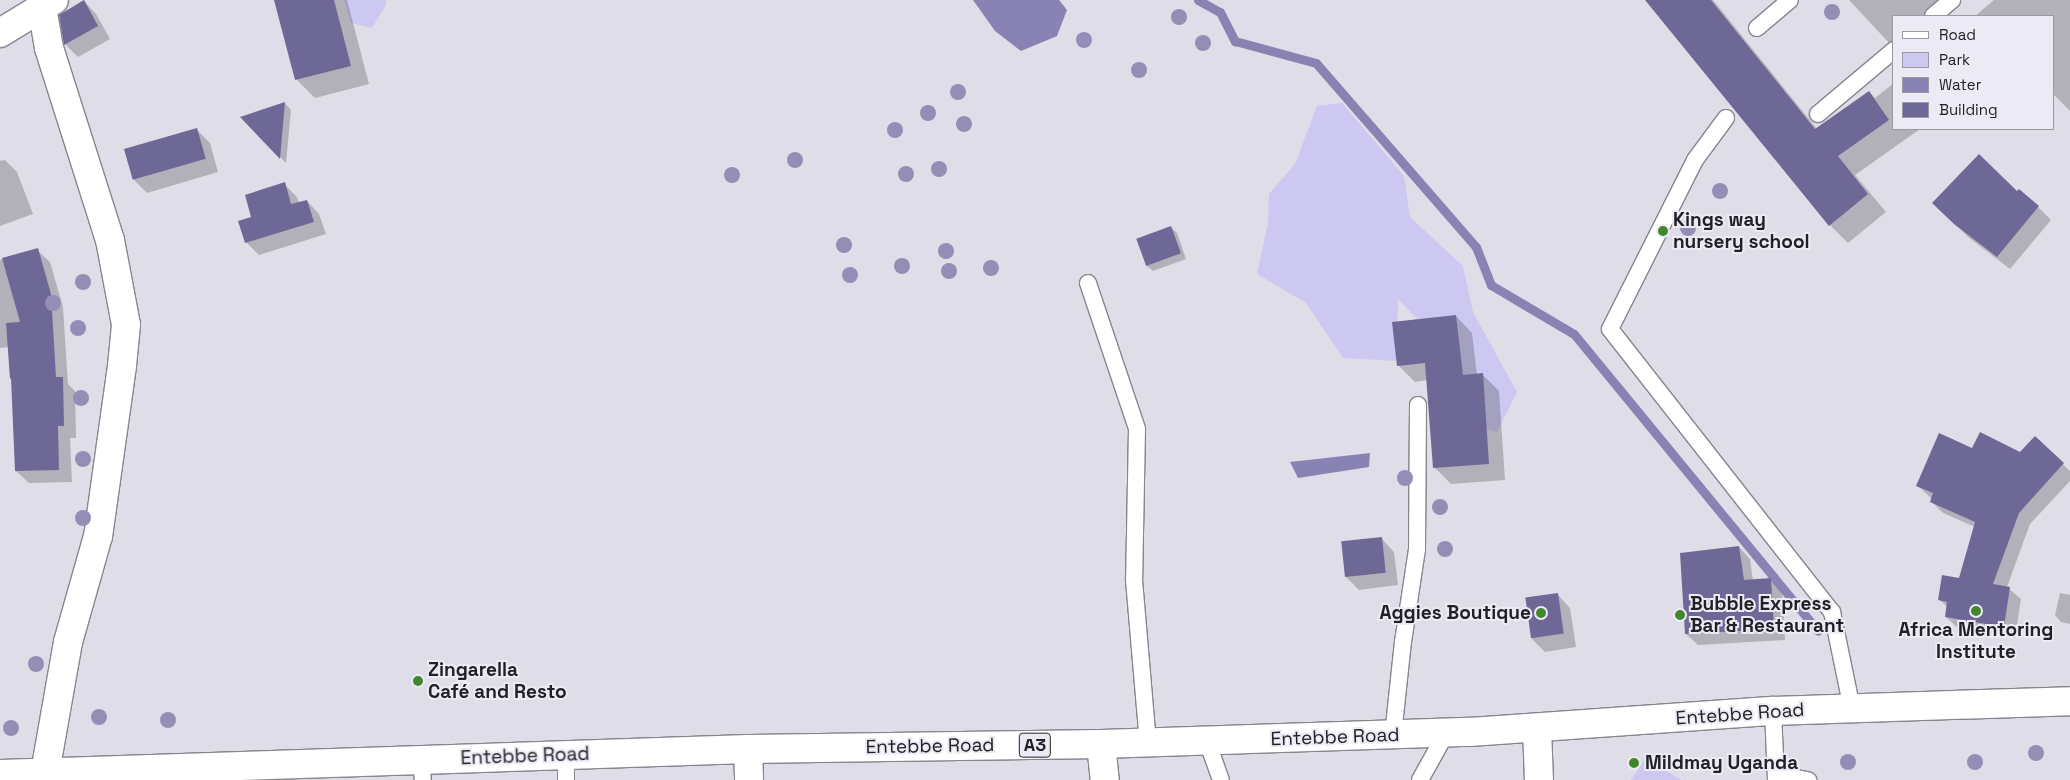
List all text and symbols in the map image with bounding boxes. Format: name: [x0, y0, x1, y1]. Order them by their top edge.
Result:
legend: [1892, 15, 2055, 130]
text: Road: [1939, 25, 1976, 44]
text: Park: [1939, 50, 1970, 69]
text: Water: [1939, 75, 1981, 94]
text: Building: [1939, 100, 1998, 119]
place label: Kings way nursery school: [1673, 209, 1810, 253]
marker: Kings way nursery school: [1657, 225, 1669, 237]
place label: Bubble Express Bar & Restaurant: [1690, 593, 1844, 637]
place label: Aggies Boutique: [1379, 602, 1531, 624]
marker: Africa Mentoring Institute: [1970, 605, 1982, 617]
marker: Aggies Boutique: [1535, 607, 1547, 619]
marker: Bubble Express Bar & Restaurant: [1674, 609, 1686, 621]
place label: Africa Mentoring Institute: [1899, 619, 2053, 663]
place label: Zingarella Café and Resto: [428, 659, 567, 703]
marker: Zingarella Café and Resto: [412, 675, 424, 687]
street label: Entebbe Road: [1675, 698, 1805, 730]
street label: Entebbe Road: [1270, 723, 1400, 751]
road number: A3: [1019, 730, 1051, 760]
street label: Entebbe Road: [865, 733, 995, 759]
street label: Entebbe Road: [460, 742, 590, 770]
place label: Mildmay Uganda: [1645, 752, 1798, 774]
marker: Mildmay Uganda: [1627, 756, 1641, 770]

